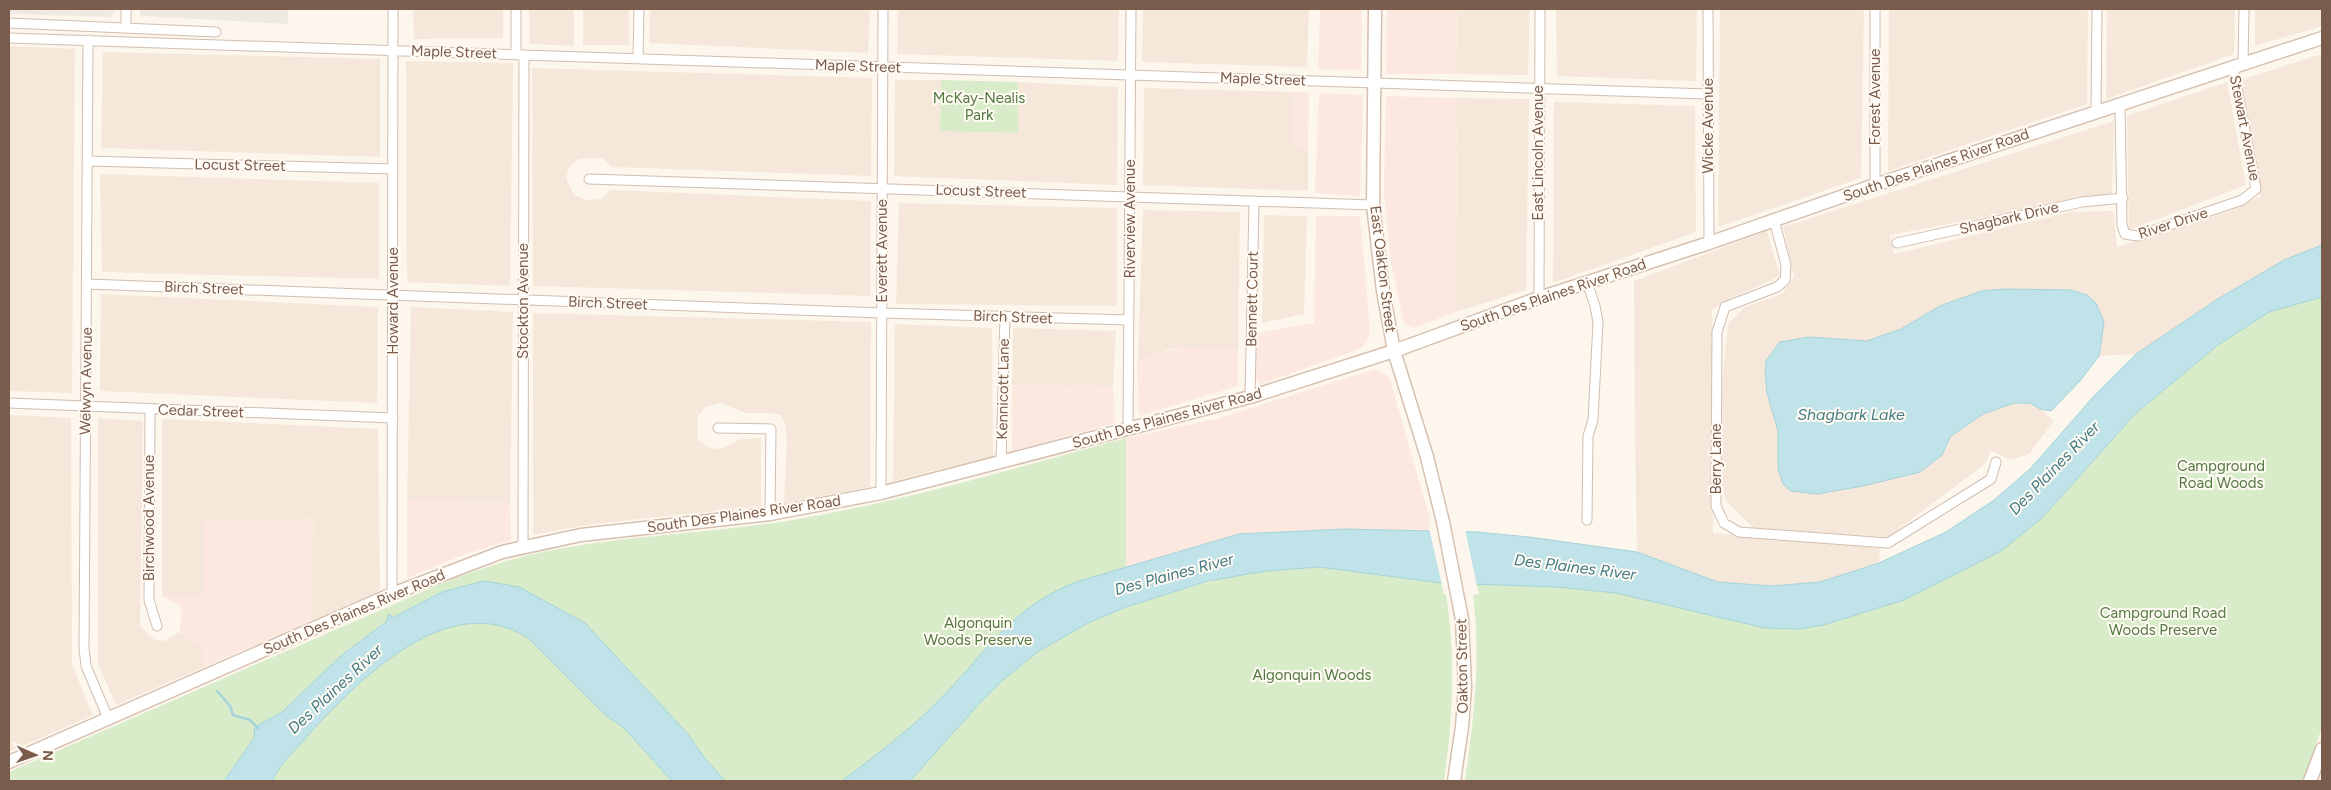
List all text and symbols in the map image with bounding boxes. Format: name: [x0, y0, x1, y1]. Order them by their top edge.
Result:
street label: Maple Street: [411, 41, 498, 63]
street label: Forest Avenue: [1866, 48, 1884, 146]
street label: Maple Street: [815, 55, 902, 77]
street label: Maple Street: [1220, 68, 1307, 90]
street label: Stewart Avenue: [2226, 74, 2264, 182]
street label: Wicke Avenue: [1699, 78, 1717, 174]
street label: East Lincoln Avenue: [1529, 85, 1547, 221]
park label: McKay-Nealis Park: [933, 89, 1025, 124]
street label: South Des Plaines River Road: [1841, 125, 2031, 205]
street label: Locust Street: [194, 155, 286, 175]
street label: Riverview Avenue: [1121, 159, 1139, 279]
street label: Locust Street: [935, 180, 1027, 202]
street label: Shagbark Drive: [1958, 198, 2060, 238]
street label: Everett Avenue: [873, 199, 891, 303]
street label: River Drive: [2136, 203, 2210, 243]
street label: East Oakton Street: [1366, 204, 1400, 334]
street label: Stockton Avenue: [514, 243, 532, 359]
street label: Howard Avenue: [384, 247, 402, 355]
street label: Bennett Court: [1242, 251, 1262, 347]
street label: South Des Plaines River Road: [1458, 255, 1648, 335]
street label: Birch Street: [164, 278, 245, 298]
street label: Birch Street: [568, 293, 649, 313]
street label: Birch Street: [973, 307, 1054, 327]
street label: Welwyn Avenue: [76, 327, 96, 435]
street label: Kennicott Lane: [993, 338, 1013, 440]
street label: South Des Plaines River Road: [1070, 384, 1264, 452]
street label: Cedar Street: [158, 401, 245, 422]
water label: Shagbark Lake: [1797, 405, 1905, 424]
water label: Des Plaines River: [2005, 417, 2104, 519]
street label: Berry Lane: [1707, 423, 1725, 495]
street label: Birchwood Avenue: [140, 455, 158, 581]
park label: Campground Road Woods: [2177, 457, 2265, 492]
street label: South Des Plaines River Road: [646, 491, 842, 537]
water label: Des Plaines River: [1112, 549, 1236, 599]
water label: Des Plaines River: [1513, 550, 1637, 584]
street label: South Des Plaines River Road: [260, 566, 448, 658]
park label: Campground Road Woods Preserve: [2100, 604, 2226, 639]
park label: Algonquin Woods Preserve: [924, 614, 1032, 649]
street label: Oakton Street: [1452, 618, 1472, 714]
water label: Des Plaines River: [284, 640, 387, 738]
park label: Algonquin Woods: [1253, 666, 1371, 684]
north arrow: [10, 730, 60, 780]
text: N: [39, 750, 56, 761]

